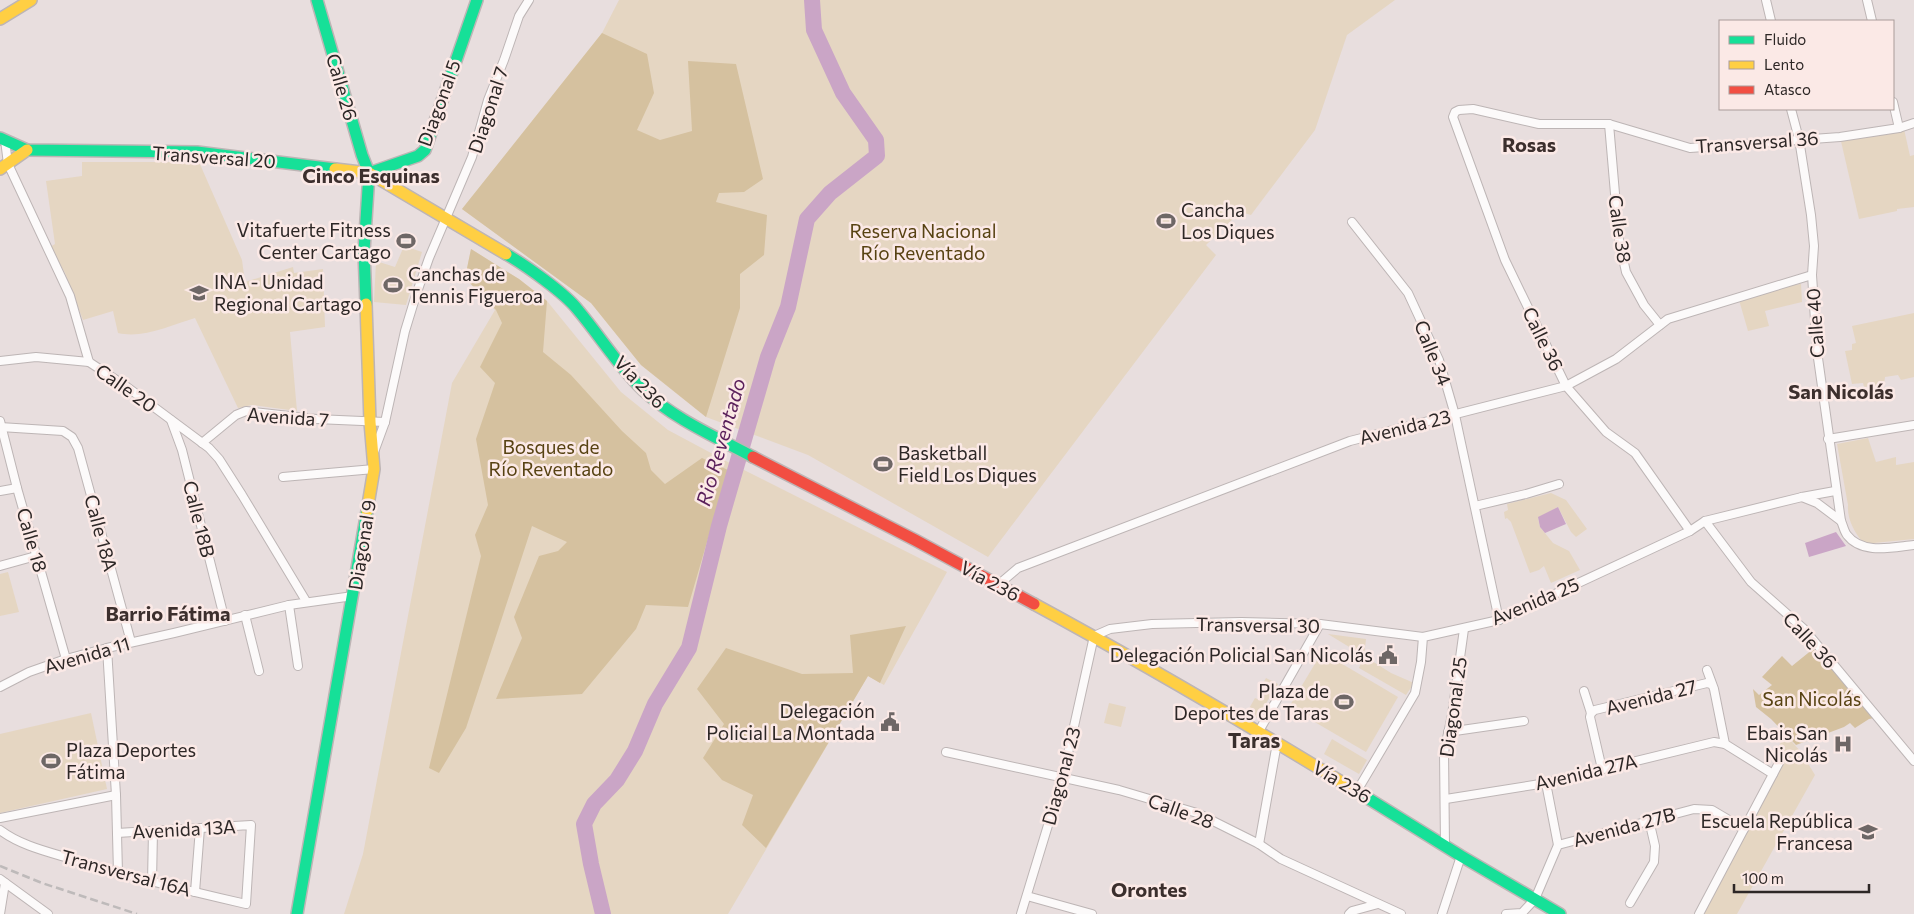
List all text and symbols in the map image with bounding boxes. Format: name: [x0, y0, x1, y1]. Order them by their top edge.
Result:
legend: [1719, 20, 1894, 110]
text: Fluido: [1764, 30, 1806, 48]
street label: Calle 26: [322, 51, 363, 123]
text: Lento: [1764, 55, 1804, 73]
street label: Diagonal 5: [412, 56, 465, 149]
street label: Diagonal 7: [463, 64, 512, 156]
text: Atasco: [1764, 80, 1811, 98]
street label: Transversal 36: [1695, 126, 1819, 157]
district label: Rosas: [1502, 132, 1556, 156]
street label: Transversal 20: [151, 141, 277, 172]
district label: Cinco Esquinas: [302, 163, 440, 187]
street label: Calle 38: [1604, 193, 1637, 265]
place label: Cancha Los Diques: [1181, 198, 1275, 243]
sports icon: Cancha Los Diques: [1155, 210, 1177, 232]
place label: Vitafuerte Fitness Center Cartago: [237, 218, 391, 263]
park label: Reserva Nacional Río Reventado: [849, 219, 997, 264]
sports icon: Vitafuerte Fitness Center Cartago: [395, 230, 417, 252]
place label: Canchas de Tennis Figueroa: [408, 262, 543, 307]
place label: INA - Unidad Regional Cartago: [214, 270, 362, 315]
sports icon: Canchas de Tennis Figueroa: [382, 274, 404, 296]
school or university icon: INA - Unidad Regional Cartago: [188, 282, 210, 304]
street label: Calle 40: [1801, 287, 1828, 359]
street label: Calle 36: [1518, 303, 1569, 375]
street label: Calle 34: [1410, 317, 1457, 389]
street label: Vía 236: [610, 351, 671, 413]
street label: Calle 20: [91, 358, 161, 417]
water label: Rio Reventado: [690, 375, 750, 508]
district label: San Nicolás: [1788, 379, 1894, 403]
street label: Avenida 7: [246, 402, 330, 431]
street label: Avenida 23: [1357, 404, 1453, 449]
park label: Bosques de Río Reventado: [489, 435, 613, 480]
place label: Basketball Field Los Diques: [898, 441, 1037, 486]
sports icon: Basketball Field Los Diques: [872, 453, 894, 475]
street label: Calle 18B: [179, 478, 220, 560]
street label: Calle 18A: [80, 492, 123, 574]
street label: Diagonal 9: [343, 498, 380, 592]
street label: Calle 18: [12, 505, 53, 575]
street label: Vía 236: [956, 555, 1024, 606]
street label: Avenida 25: [1487, 572, 1582, 629]
district label: Barrio Fátima: [105, 601, 231, 625]
street label: Calle 36: [1779, 607, 1842, 673]
street label: Transversal 30: [1196, 612, 1320, 637]
street label: Avenida 11: [41, 631, 133, 678]
place label: Delegación Policial San Nicolás: [1110, 643, 1373, 666]
public building icon: Delegación Policial San Nicolás: [1377, 644, 1399, 666]
street label: Diagonal 25: [1434, 655, 1471, 759]
street label: Avenida 27: [1603, 674, 1699, 719]
place label: Plaza de Deportes de Taras: [1174, 679, 1329, 724]
park label: San Nicolás: [1763, 687, 1861, 710]
sports icon: Plaza de Deportes de Taras: [1333, 691, 1355, 713]
place label: Delegación Policial La Montada: [706, 699, 875, 744]
public building icon: Delegación Policial La Montada: [879, 711, 901, 733]
place label: Ebais San Nicolás: [1746, 721, 1828, 766]
street label: Diagonal 23: [1036, 724, 1085, 828]
district label: Taras: [1228, 727, 1280, 752]
hospital icon: Ebais San Nicolás: [1832, 733, 1854, 755]
place label: Plaza Deportes Fátima: [66, 738, 196, 783]
street label: Avenida 27A: [1533, 749, 1639, 794]
sports icon: Plaza Deportes Fátima: [40, 750, 62, 772]
street label: Vía 236: [1309, 755, 1376, 808]
street label: Calle 28: [1145, 788, 1217, 833]
street label: Avenida 27B: [1570, 802, 1678, 851]
place label: Escuela República Francesa: [1700, 809, 1853, 854]
street label: Avenida 13A: [132, 814, 236, 843]
school or university icon: Escuela República Francesa: [1857, 821, 1879, 843]
street label: Transversal 16A: [59, 844, 194, 901]
scale bar: [1734, 862, 1869, 894]
text: 100 m: [1742, 869, 1784, 887]
district label: Orontes: [1111, 877, 1187, 901]

